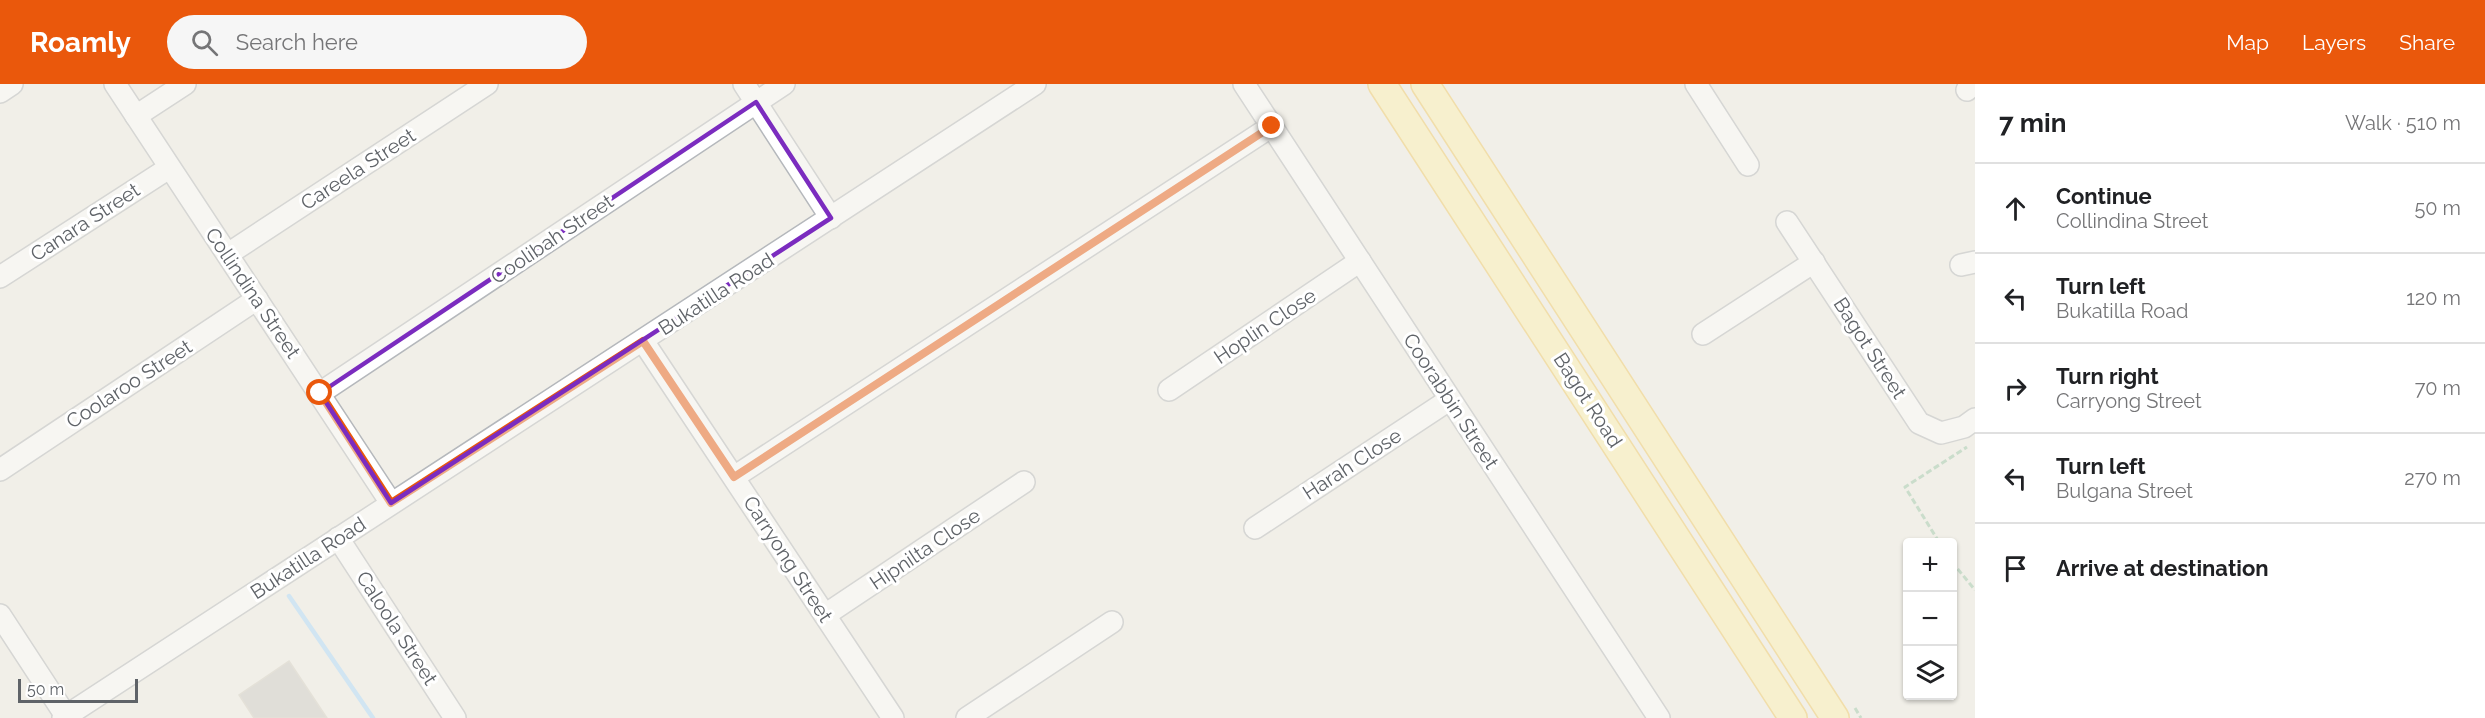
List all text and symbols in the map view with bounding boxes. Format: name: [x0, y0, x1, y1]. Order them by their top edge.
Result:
search box: [167, 15, 587, 69]
text: Roamly: [30, 26, 131, 59]
icon: search: [188, 26, 221, 59]
text: Search here: [236, 29, 358, 55]
text: Map: [2226, 30, 2269, 55]
text: Layers: [2302, 30, 2366, 55]
text: Share: [2399, 30, 2455, 55]
text: 7 min: [1999, 108, 2066, 138]
text: Walk · 510 m: [2345, 111, 2461, 135]
route end: [1258, 112, 1284, 138]
street label: Careela Street: [296, 123, 420, 215]
street label: Canara Street: [26, 178, 144, 266]
text: Continue: [2056, 183, 2152, 209]
street label: Coolibah Street: [486, 189, 618, 289]
icon: ahead: [1999, 192, 2032, 225]
text: 50 m: [2414, 196, 2461, 220]
text: Collindina Street: [2056, 209, 2208, 233]
street label: Collindina Street: [200, 223, 306, 363]
street label: Bukatilla Road: [654, 248, 778, 340]
text: Turn left: [2056, 273, 2146, 299]
icon: left: [1999, 282, 2032, 315]
street label: Hoplin Close: [1209, 283, 1321, 369]
text: 120 m: [2406, 286, 2461, 310]
street label: Bagot Street: [1828, 293, 1912, 403]
text: Bukatilla Road: [2056, 299, 2189, 323]
street label: Coorabbin Street: [1398, 329, 1504, 473]
street label: Coolaroo Street: [62, 334, 197, 434]
street label: Bagot Road: [1548, 348, 1628, 452]
text: Turn right: [2056, 363, 2159, 389]
icon: right: [1999, 372, 2032, 405]
text: 70 m: [2415, 376, 2461, 400]
route start: [306, 379, 332, 405]
text: Carryong Street: [2056, 389, 2202, 413]
street label: Harah Close: [1298, 423, 1406, 505]
text: Turn left: [2056, 453, 2146, 479]
icon: left: [1999, 462, 2032, 495]
text: 270 m: [2404, 466, 2461, 490]
text: Bulgana Street: [2056, 479, 2193, 503]
street label: Carryong Street: [738, 491, 838, 627]
street label: Hipnilta Close: [865, 503, 985, 595]
street label: Bukatilla Road: [246, 512, 370, 604]
map controls: [1903, 538, 1957, 700]
button: +: [1903, 538, 1957, 592]
icon: arrive: [1999, 552, 2032, 585]
text: Arrive at destination: [2056, 555, 2269, 581]
street label: Caloola Street: [351, 567, 443, 690]
button: −: [1903, 592, 1957, 646]
button: layers: [1903, 646, 1957, 700]
scale bar: [18, 676, 138, 704]
text: 50 m: [27, 680, 64, 699]

